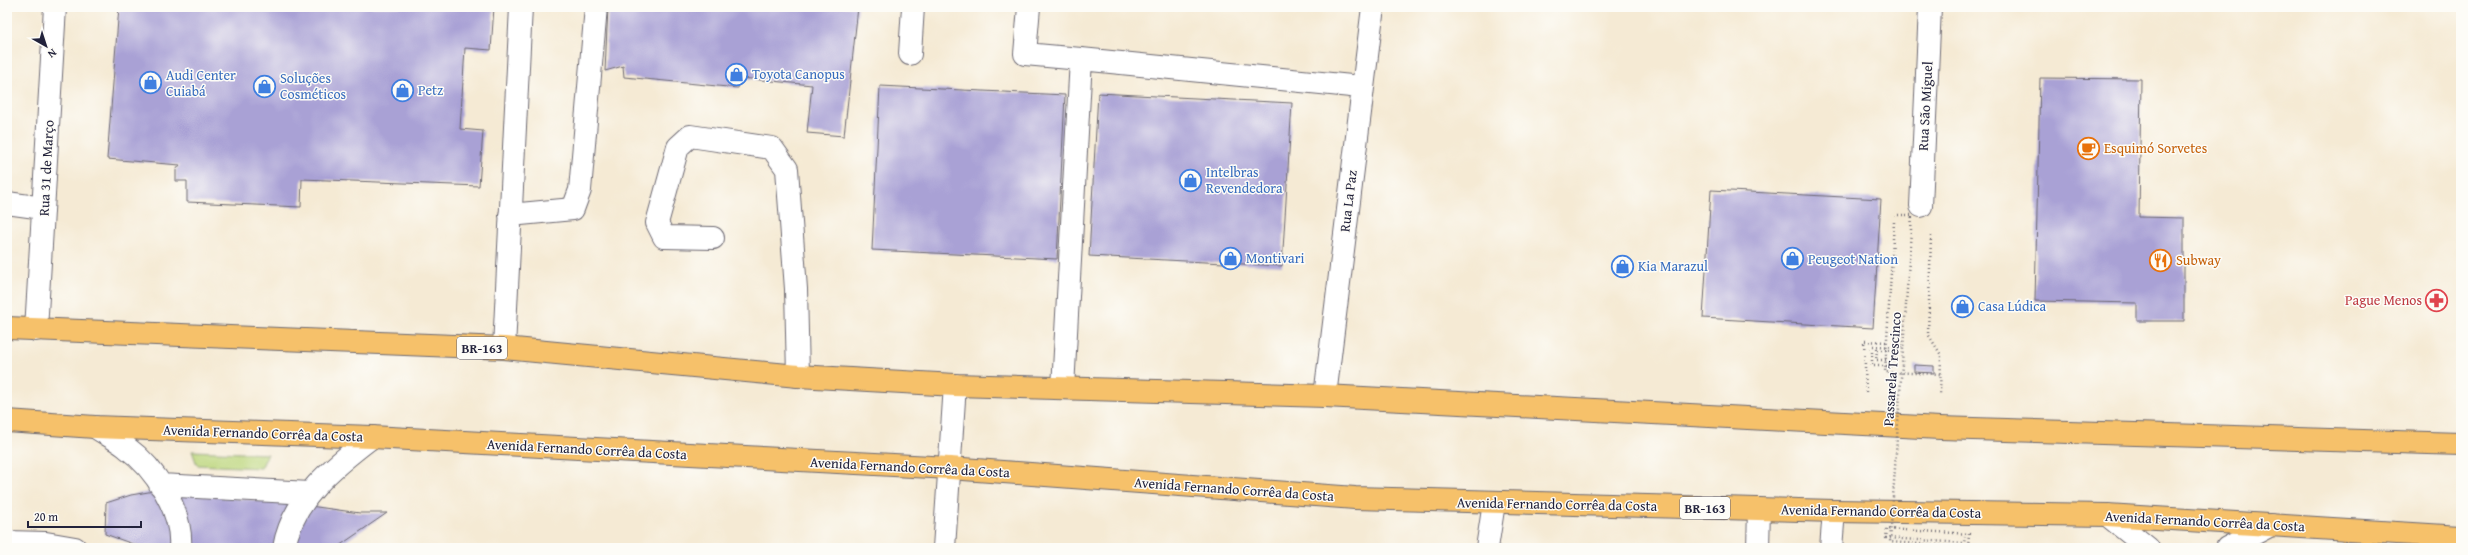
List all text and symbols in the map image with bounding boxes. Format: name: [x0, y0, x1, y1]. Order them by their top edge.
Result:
north arrow: [26, 26, 66, 66]
text: N: [44, 45, 60, 63]
shop icon: Toyota Canopus: [724, 61, 750, 87]
street label: Rua São Miguel: [1913, 61, 1937, 151]
place label: Toyota Canopus: [752, 64, 845, 84]
place label: Audi Center Cuiabá: [166, 65, 236, 101]
place label: Soluções Cosméticos: [280, 68, 346, 104]
shop icon: Audi Center Cuiabá: [137, 70, 163, 96]
shop icon: Soluções Cosméticos: [252, 73, 278, 99]
shop icon: Petz: [390, 77, 416, 103]
place label: Petz: [418, 80, 443, 100]
street label: Rua 31 de Março: [33, 119, 59, 217]
cafe icon: Esquimó Sorvetes: [2076, 135, 2102, 161]
place label: Esquimó Sorvetes: [2104, 138, 2207, 158]
place label: Intelbras Revendedora: [1206, 162, 1283, 198]
shop icon: Intelbras Revendedora: [1177, 167, 1203, 193]
street label: Rua La Paz: [1334, 169, 1362, 233]
shop icon: Montivari: [1218, 245, 1244, 271]
shop icon: Peugeot Nation: [1779, 246, 1805, 272]
restaurant icon: Subway: [2148, 247, 2174, 273]
place label: Montivari: [1246, 248, 1304, 268]
place label: Peugeot Nation: [1808, 249, 1898, 269]
place label: Subway: [2176, 250, 2221, 270]
shop icon: Kia Marazul: [1609, 253, 1635, 279]
place label: Kia Marazul: [1638, 256, 1708, 276]
pharmacy icon: Pague Menos: [2424, 287, 2450, 313]
place label: Pague Menos: [2345, 290, 2422, 310]
shop icon: Casa Lúdica: [1949, 293, 1975, 319]
place label: Casa Lúdica: [1978, 296, 2046, 316]
street label: Passarela Trescinco: [1878, 311, 1906, 427]
road number: BR-163: [457, 337, 507, 359]
street label: Avenida Fernando Corrêa da Costa: [163, 420, 364, 447]
street label: Avenida Fernando Corrêa da Costa: [486, 434, 688, 464]
street label: Avenida Fernando Corrêa da Costa: [809, 452, 1011, 482]
street label: Avenida Fernando Corrêa da Costa: [1133, 472, 1335, 506]
street label: Avenida Fernando Corrêa da Costa: [1457, 492, 1658, 516]
road number: BR-163: [1680, 497, 1730, 519]
street label: Avenida Fernando Corrêa da Costa: [1781, 499, 1982, 523]
scale bar: [28, 503, 141, 529]
street label: Avenida Fernando Corrêa da Costa: [2104, 506, 2306, 536]
text: 20 m: [34, 508, 58, 525]

